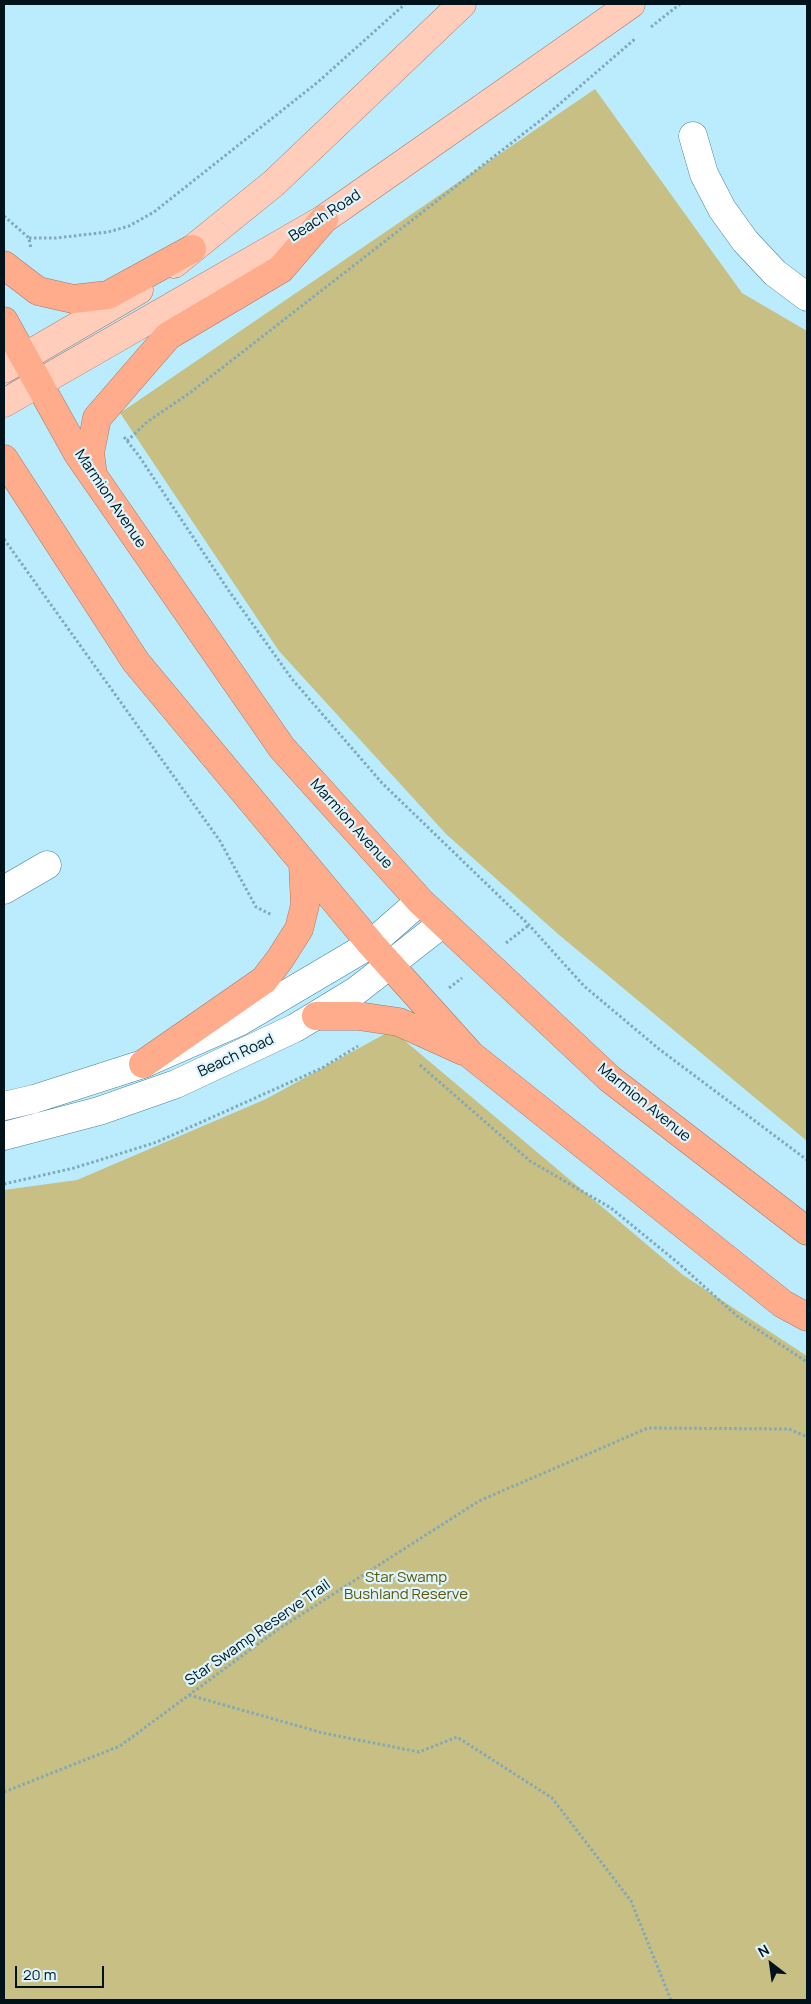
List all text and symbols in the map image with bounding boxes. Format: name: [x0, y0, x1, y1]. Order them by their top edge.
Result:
street label: Beach Road: [286, 186, 364, 246]
street label: Marmion Avenue: [70, 446, 150, 552]
street label: Marmion Avenue: [306, 775, 396, 873]
street label: Beach Road: [195, 1031, 277, 1081]
street label: Marmion Avenue: [594, 1060, 694, 1146]
park label: Star Swamp Bushland Reserve: [344, 1569, 468, 1604]
street label: Star Swamp Reserve Trail: [182, 1576, 334, 1690]
north arrow: [746, 1939, 796, 1989]
text: N: [754, 1940, 772, 1961]
scale bar: [18, 1956, 106, 1988]
text: 20 m: [23, 1964, 56, 1985]

